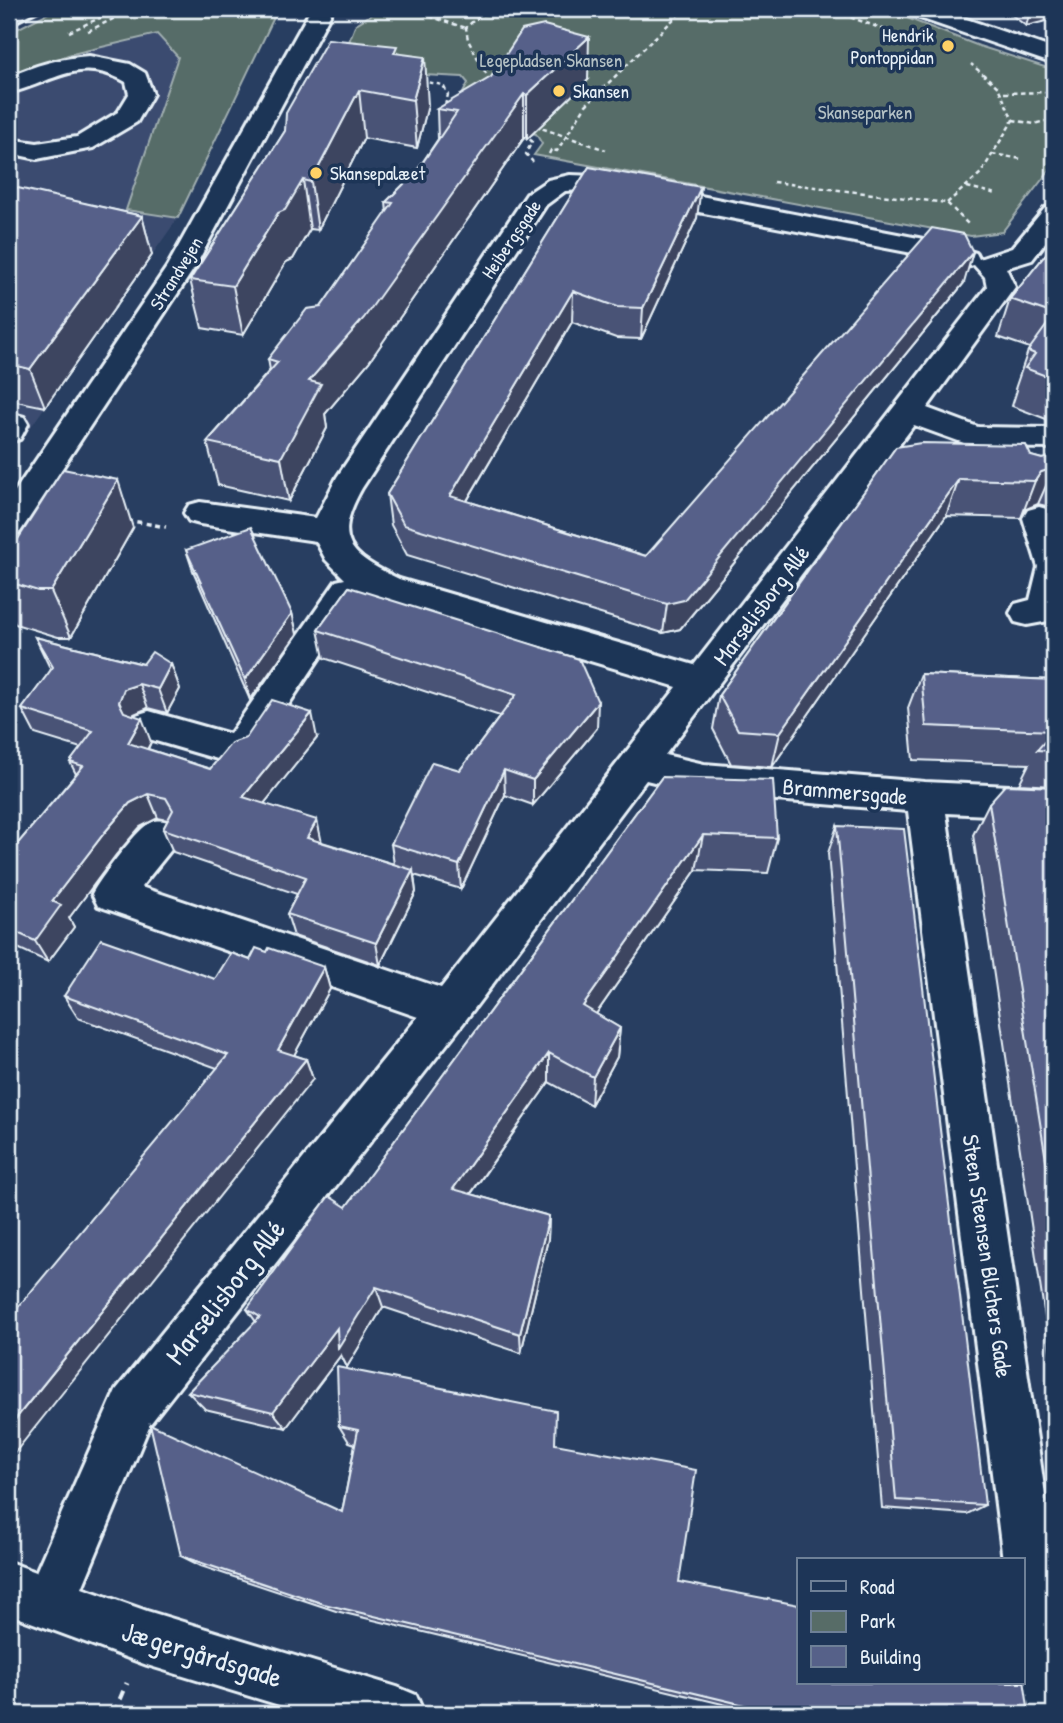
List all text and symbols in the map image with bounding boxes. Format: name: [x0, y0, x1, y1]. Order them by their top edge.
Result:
place label: Hendrik Pontoppidan: [850, 22, 934, 70]
marker: Hendrik Pontoppidan: [940, 38, 956, 54]
park label: Legepladsen Skansen: [480, 47, 622, 73]
place label: Skansen: [573, 78, 629, 104]
marker: Skansen: [551, 83, 567, 99]
park label: Skanseparken: [818, 99, 912, 125]
place label: Skansepalæet: [330, 160, 426, 186]
marker: Skansepalæet: [308, 165, 324, 181]
street label: Heibergsgade: [475, 194, 547, 284]
street label: Strandvejen: [143, 231, 209, 315]
street label: Marselisborg Allé: [706, 539, 816, 671]
street label: Brammersgade: [781, 770, 909, 812]
street label: Steen Steensen Blichers Gade: [956, 1132, 1020, 1380]
street label: Marselisborg Allé: [156, 1212, 294, 1372]
legend: [797, 1558, 1024, 1684]
text: Road: [860, 1572, 894, 1601]
text: Park: [860, 1606, 895, 1635]
street label: Jægergårdsgade: [117, 1612, 287, 1696]
text: Building: [860, 1642, 921, 1671]

